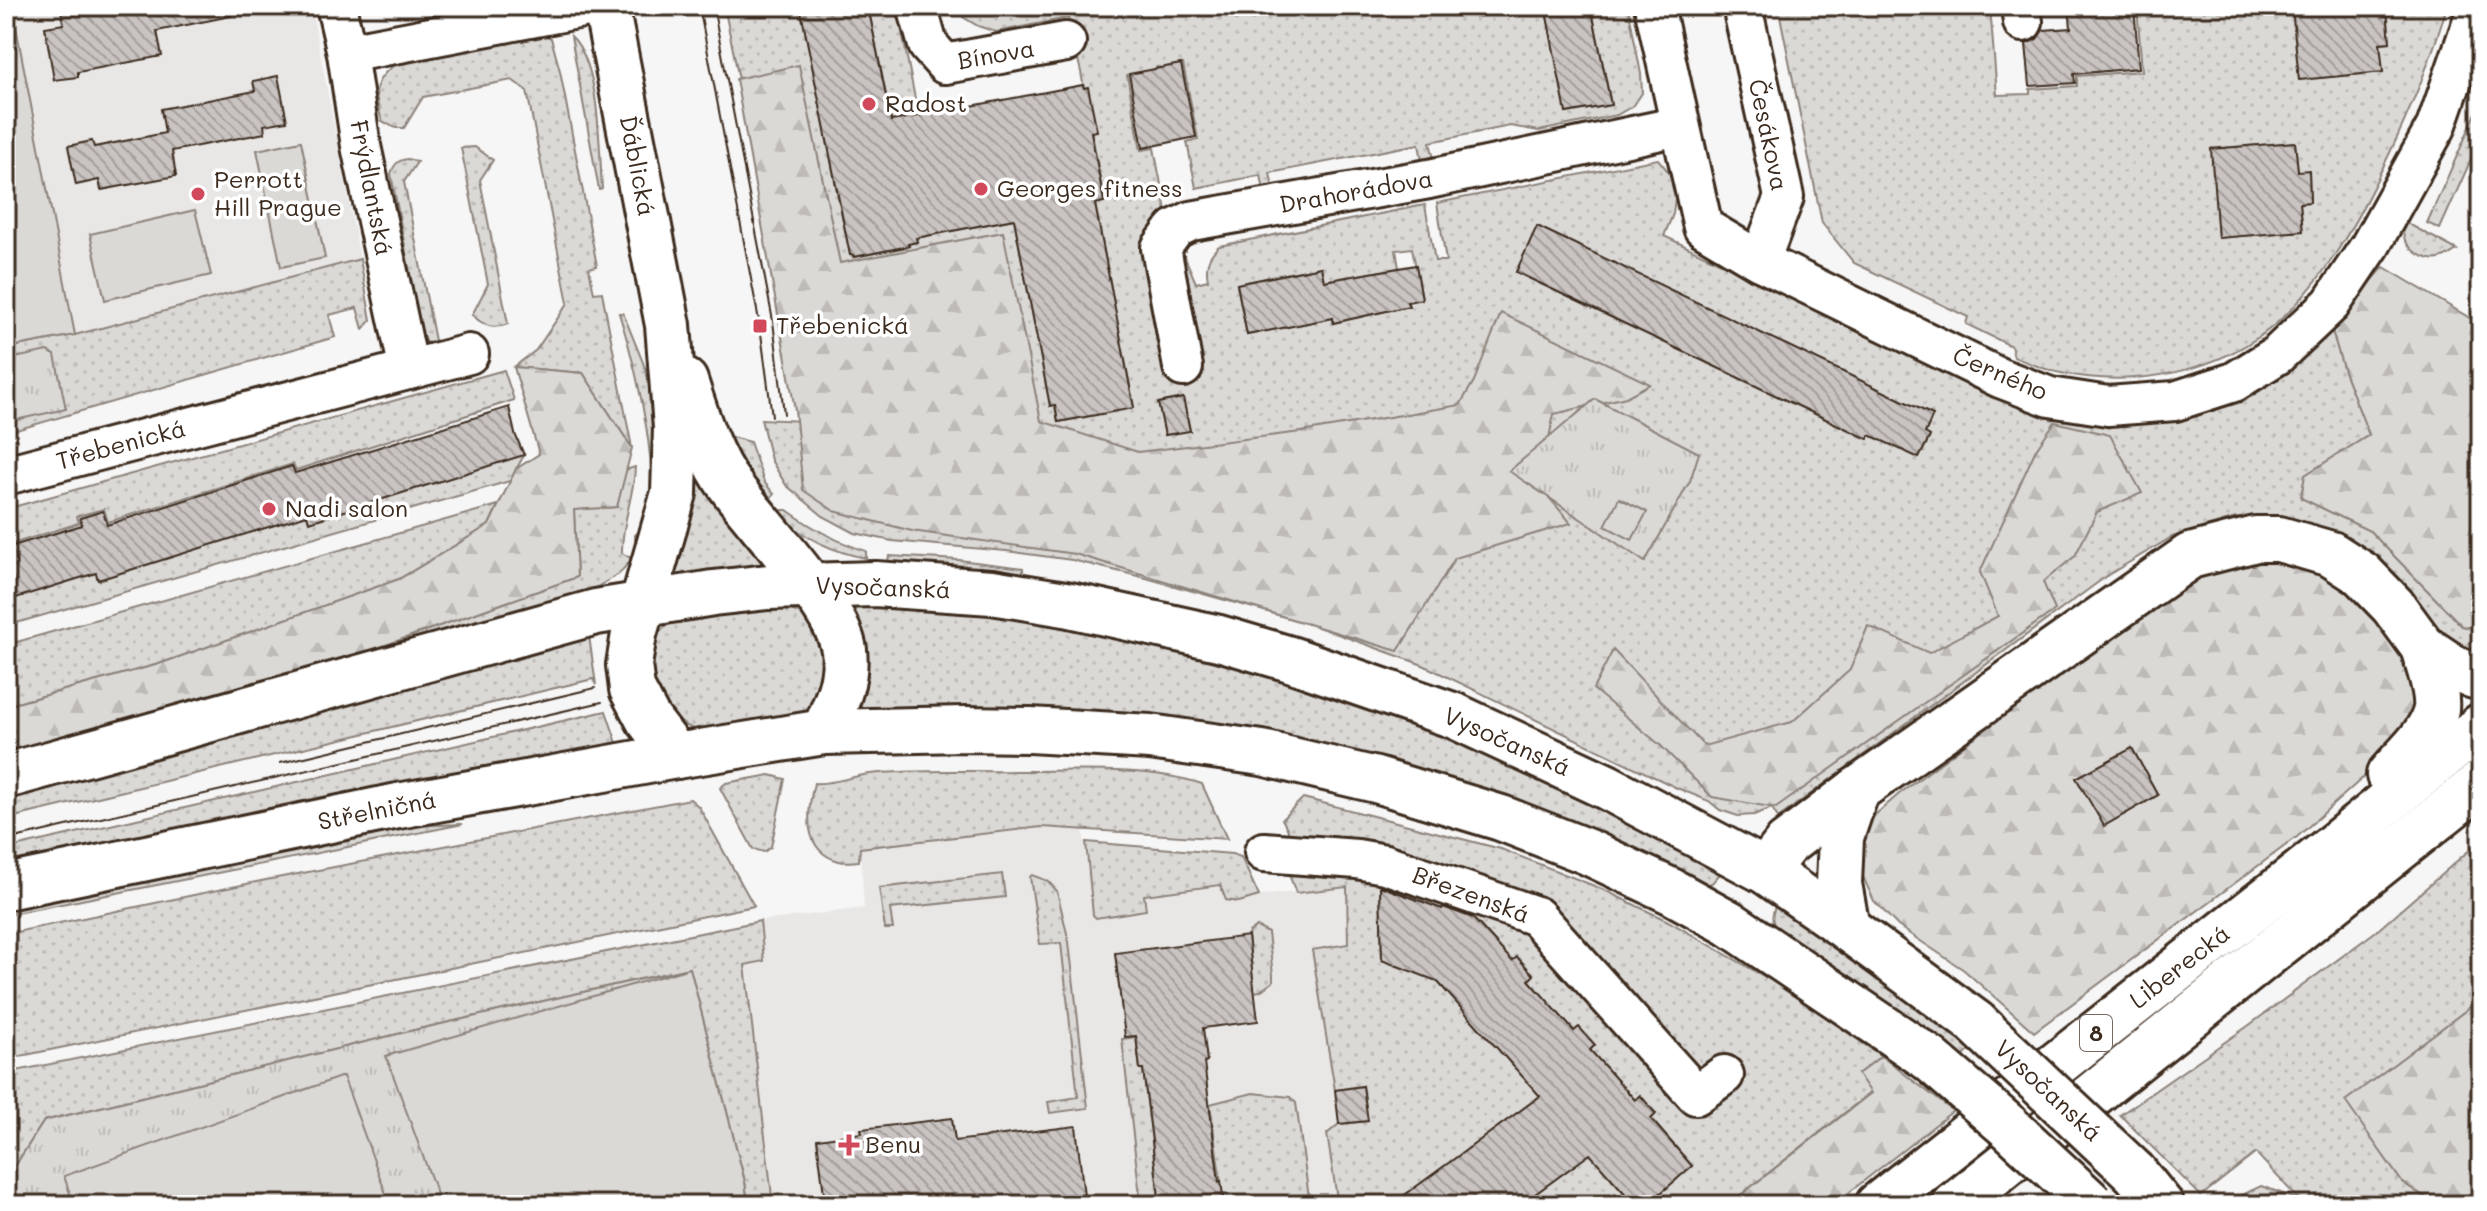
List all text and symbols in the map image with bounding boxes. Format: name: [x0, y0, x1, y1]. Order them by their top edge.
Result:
street label: Bínova: [955, 32, 1037, 76]
street label: Česákova: [1743, 76, 1796, 193]
place label: Radost: [885, 87, 967, 118]
marker: Radost: [860, 95, 878, 113]
street label: Ďáblická: [614, 113, 663, 219]
street label: Frýdlantská: [344, 117, 401, 258]
street label: Drahorádova: [1277, 162, 1435, 219]
place label: Perrott Hill Prague: [214, 163, 342, 222]
place label: Georges fitness: [997, 172, 1183, 203]
marker: Georges fitness: [972, 180, 990, 198]
marker: Perrott Hill Prague: [189, 185, 207, 203]
place label: Třebenická: [776, 309, 909, 340]
marker: Třebenická: [751, 317, 769, 335]
street label: Černého: [1949, 339, 2053, 406]
street label: Třebenická: [52, 411, 189, 476]
place label: Nadi salon: [285, 492, 408, 523]
marker: Nadi salon: [260, 500, 278, 518]
street label: Vysočanská: [815, 569, 951, 604]
street label: Vysočanská: [1439, 699, 1576, 782]
street label: Střelničná: [315, 783, 439, 836]
street label: Březenská: [1409, 858, 1534, 929]
street label: Liberecká: [2123, 917, 2235, 1015]
road number: 8: [2080, 1015, 2112, 1051]
street label: Vysočanská: [1989, 1032, 2109, 1147]
place label: Benu: [865, 1128, 921, 1159]
marker: Benu: [840, 1136, 858, 1154]

